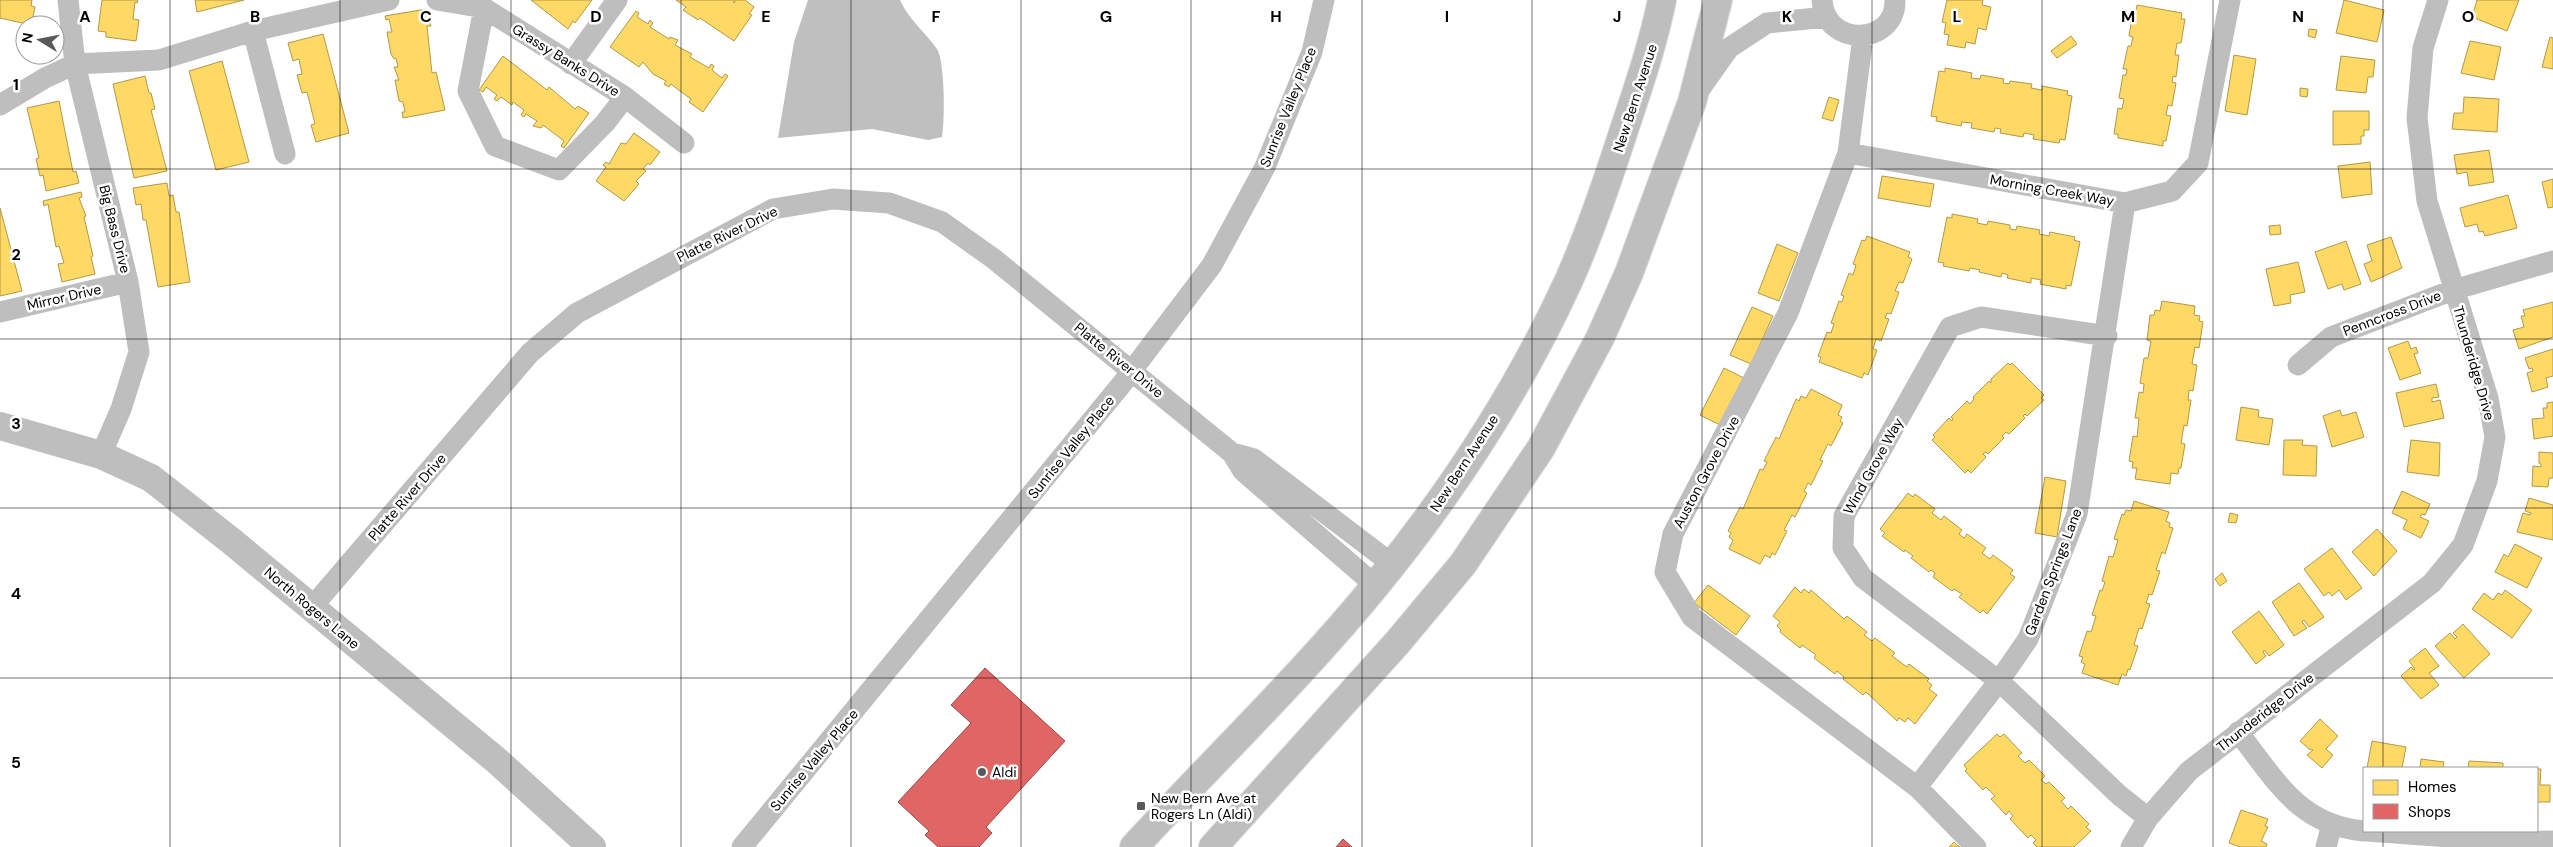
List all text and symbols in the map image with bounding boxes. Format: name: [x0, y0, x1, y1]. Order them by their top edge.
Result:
text: A: [79, 6, 91, 27]
text: B: [250, 6, 260, 27]
text: C: [420, 6, 432, 27]
text: D: [590, 6, 602, 27]
text: E: [761, 6, 771, 27]
text: F: [932, 6, 941, 27]
text: G: [1100, 6, 1112, 27]
text: H: [1270, 6, 1282, 27]
text: I: [1445, 6, 1449, 27]
text: J: [1613, 6, 1621, 27]
text: K: [1782, 6, 1793, 27]
text: L: [1953, 6, 1962, 27]
text: M: [2121, 6, 2135, 27]
text: N: [2292, 6, 2304, 27]
text: O: [2462, 6, 2474, 27]
north arrow: [15, 15, 65, 65]
street label: Grassy Banks Drive: [509, 20, 623, 100]
text: N: [17, 31, 37, 44]
street label: New Bern Avenue: [1609, 42, 1661, 154]
street label: Sunrise Valley Place: [1256, 44, 1320, 170]
text: 1: [13, 74, 19, 95]
street label: Morning Creek Way: [1988, 170, 2116, 210]
street label: Big Bass Drive: [95, 183, 135, 275]
street label: Platte River Drive: [674, 202, 780, 266]
text: 2: [11, 244, 21, 265]
street label: Mirror Drive: [25, 280, 103, 314]
street label: Penncross Drive: [2340, 286, 2444, 340]
street label: Thunderidge Drive: [2449, 304, 2499, 422]
street label: Platte River Drive: [1071, 318, 1167, 402]
street label: Sunrise Valley Place: [1024, 392, 1118, 502]
street label: New Bern Avenue: [1426, 411, 1502, 515]
text: 3: [11, 413, 21, 434]
street label: Auston Grove Drive: [1669, 413, 1743, 531]
street label: Wind Grove Way: [1839, 414, 1907, 517]
street label: Platte River Drive: [364, 450, 450, 544]
street label: Garden Springs Lane: [2020, 506, 2086, 638]
street label: North Rogers Lane: [261, 563, 363, 653]
text: 4: [11, 583, 21, 604]
street label: Thunderidge Drive: [2213, 668, 2317, 756]
street label: Sunrise Valley Place: [766, 705, 862, 815]
text: 5: [11, 752, 21, 773]
place label: Aldi: [992, 763, 1017, 781]
marker: Aldi: [976, 766, 988, 778]
legend: [2363, 767, 2538, 832]
text: Homes: [2408, 777, 2457, 797]
place label: New Bern Ave at Rogers Ln (Aldi): [1151, 789, 1256, 823]
marker: New Bern Ave at Rogers Ln (Aldi): [1135, 800, 1147, 812]
text: Shops: [2408, 802, 2451, 822]

